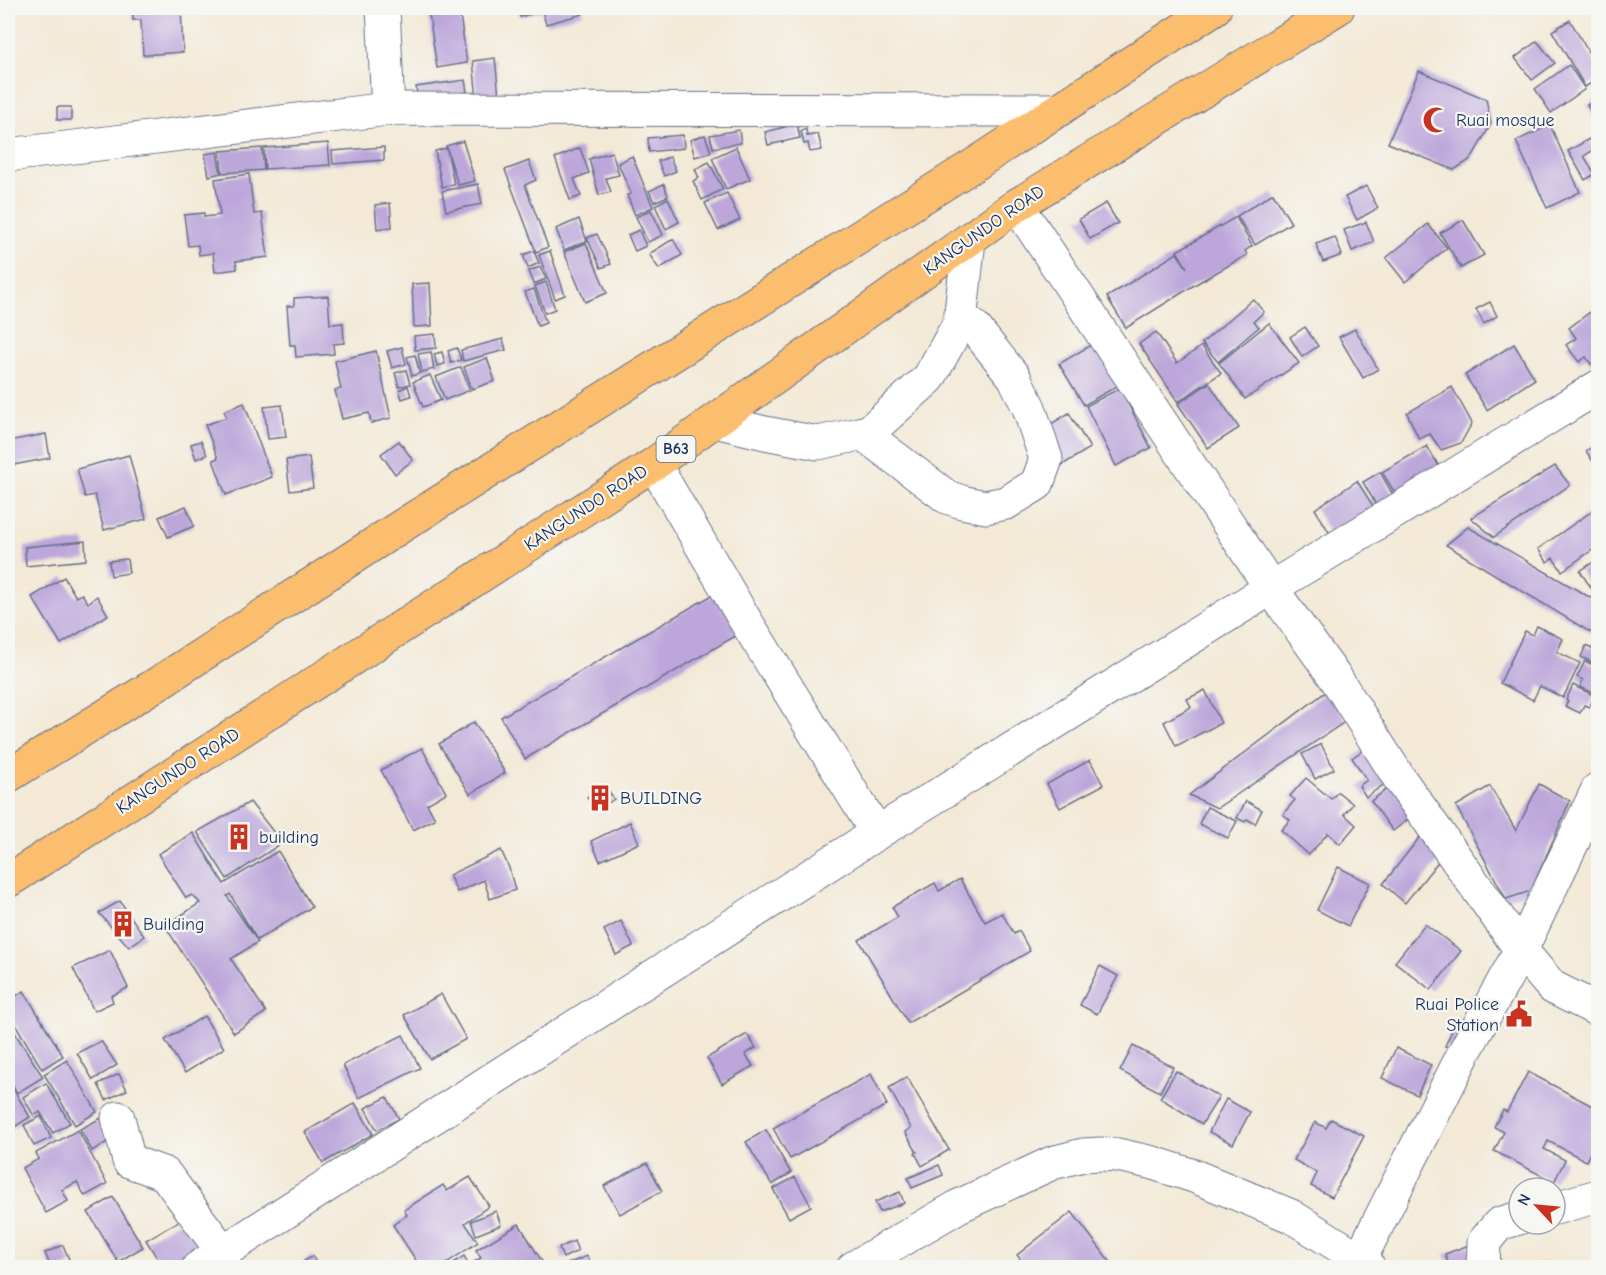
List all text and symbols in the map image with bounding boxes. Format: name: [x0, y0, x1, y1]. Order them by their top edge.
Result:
mosque icon: Ruai mosque: [1421, 105, 1451, 135]
place label: Ruai mosque: [1456, 110, 1555, 131]
street label: KANGUNDO ROAD: [920, 181, 1048, 279]
road number: B63: [656, 436, 696, 462]
street label: KANGUNDO ROAD: [521, 460, 651, 556]
street label: KANGUNDO ROAD: [113, 723, 243, 819]
building icon: BUILDING: [585, 783, 615, 813]
place label: BUILDING: [620, 788, 702, 809]
building icon: building: [224, 822, 254, 852]
place label: building: [259, 827, 319, 848]
building icon: Building: [108, 909, 138, 939]
place label: Building: [143, 914, 205, 935]
place label: Ruai Police Station: [1415, 994, 1499, 1036]
public building icon: Ruai Police Station: [1504, 999, 1534, 1029]
north arrow: [1507, 1176, 1567, 1236]
text: N: [1514, 1191, 1535, 1208]

